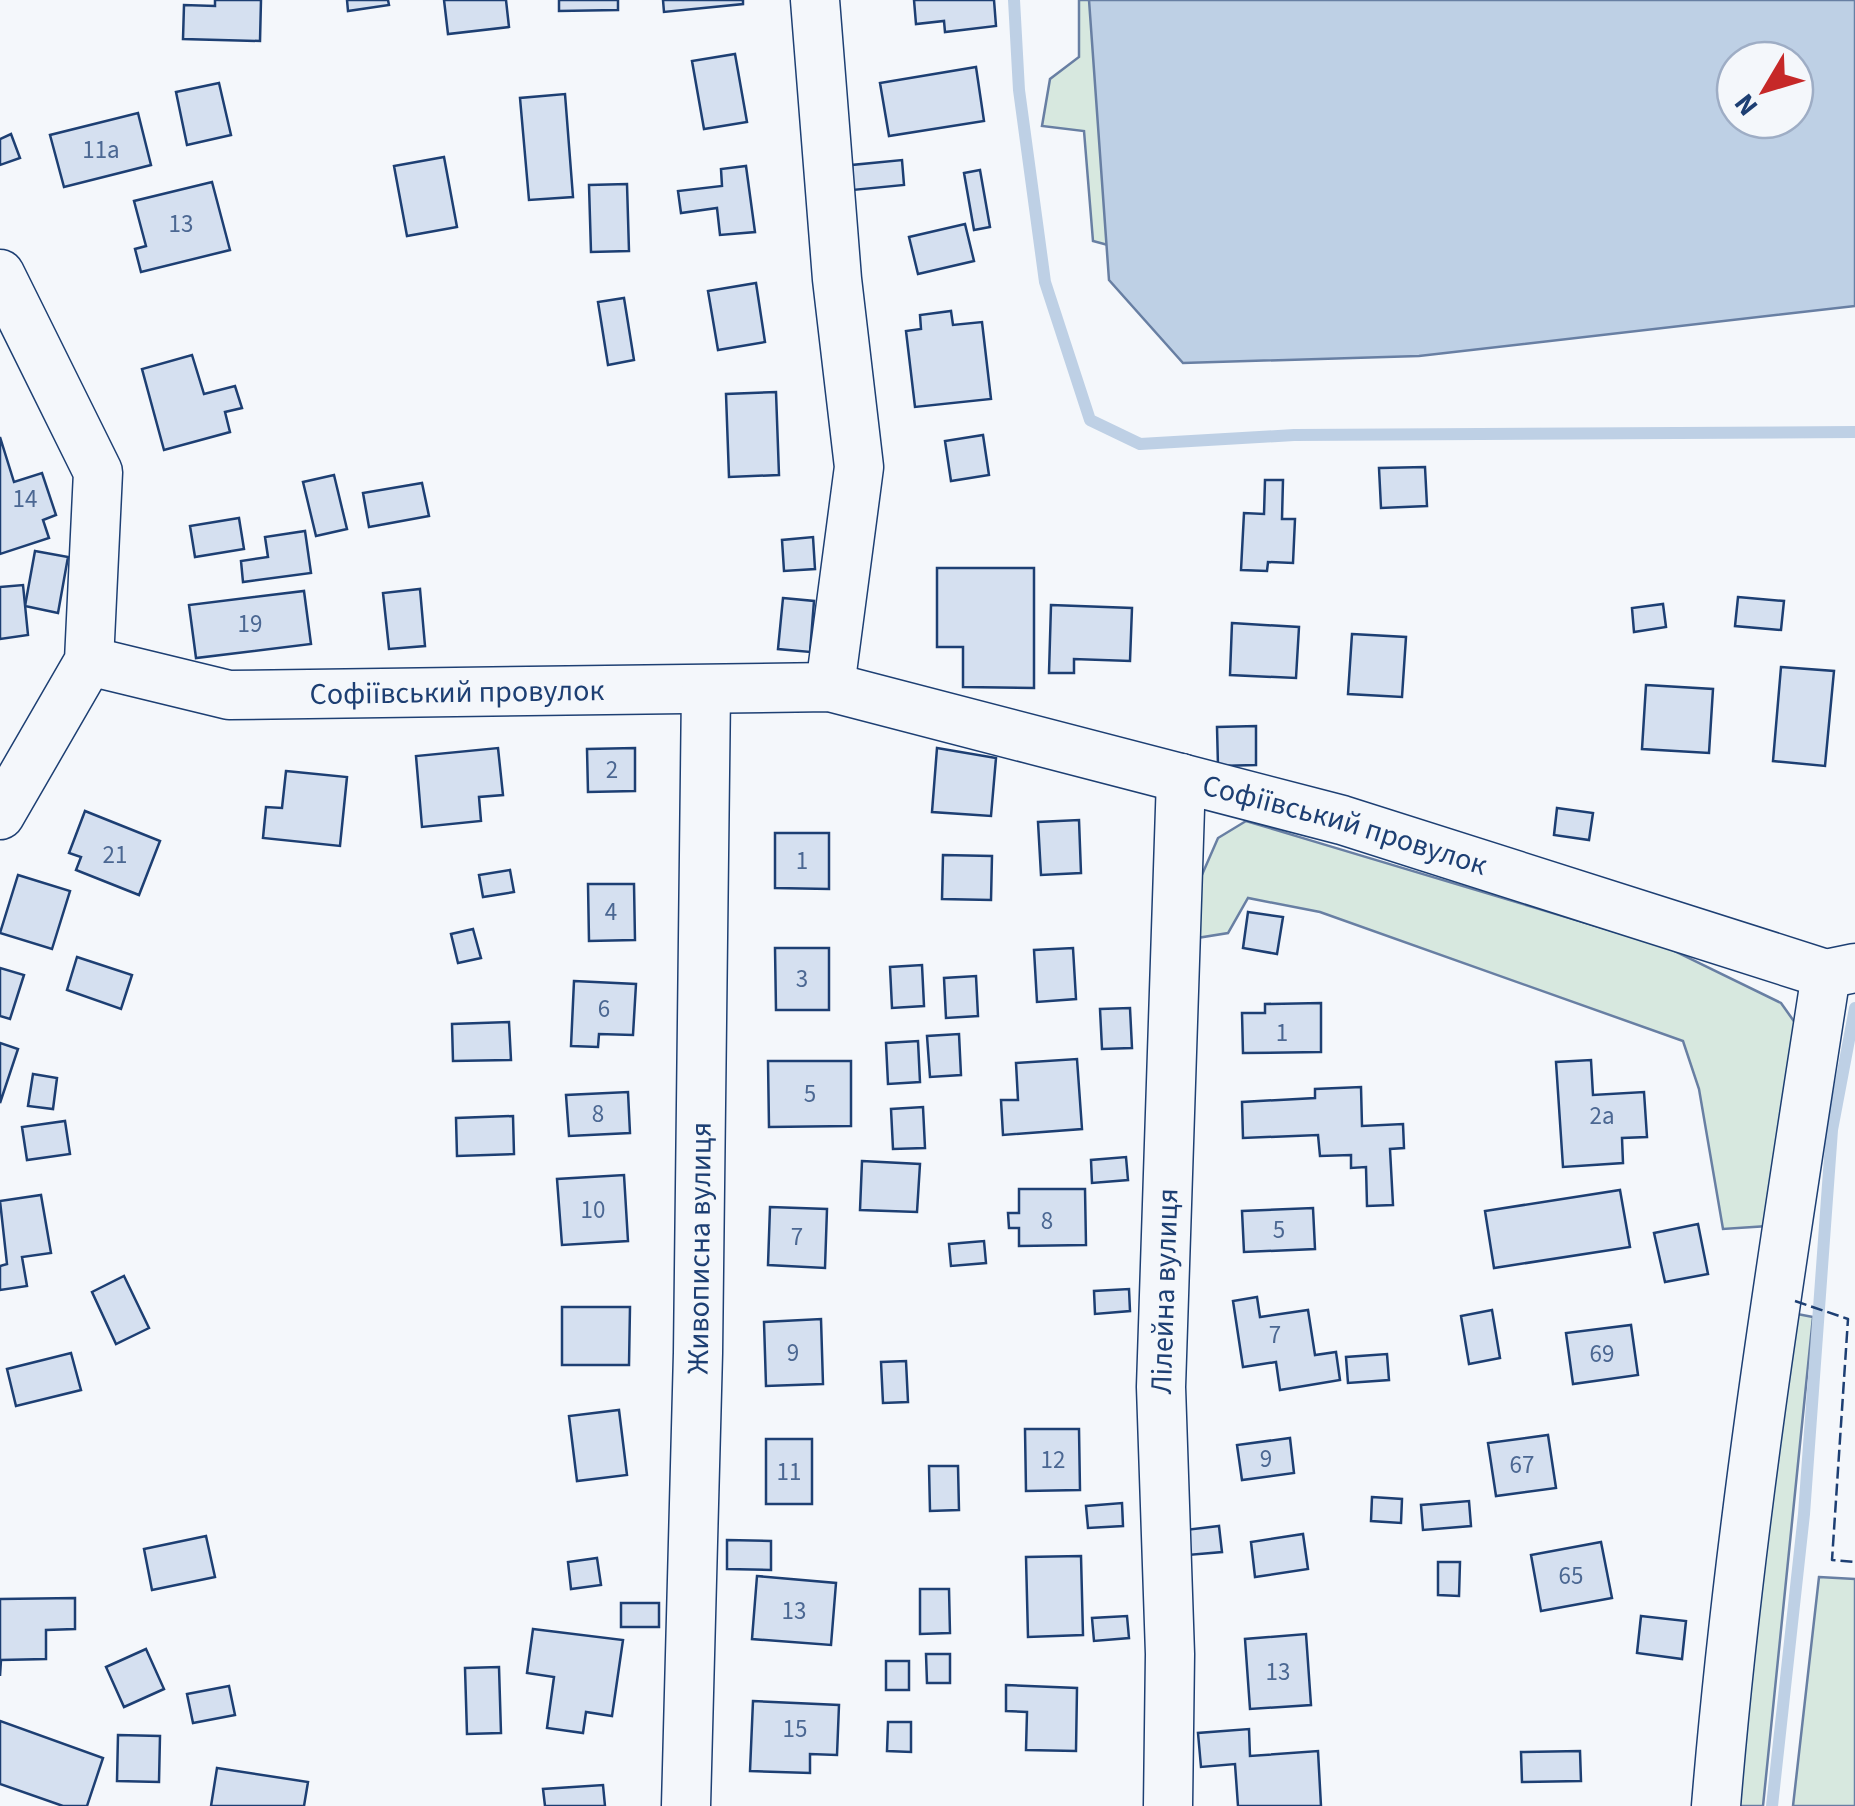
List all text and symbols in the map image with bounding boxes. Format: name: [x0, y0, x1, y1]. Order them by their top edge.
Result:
north arrow: [1715, 40, 1815, 140]
text: N: [1725, 85, 1768, 124]
house number: 11а: [82, 132, 120, 168]
house number: 13: [169, 206, 193, 242]
house number: 14: [13, 481, 37, 517]
house number: 19: [238, 606, 262, 642]
street label: Софіївський провулок: [309, 669, 605, 715]
house number: 2: [606, 752, 618, 788]
street label: Софіївський провулок: [1198, 763, 1493, 886]
house number: 21: [103, 837, 127, 873]
house number: 1: [796, 843, 808, 879]
house number: 4: [605, 894, 617, 930]
house number: 3: [796, 961, 808, 997]
house number: 6: [598, 991, 610, 1027]
house number: 1: [1276, 1015, 1288, 1051]
house number: 5: [804, 1076, 816, 1112]
house number: 8: [592, 1096, 604, 1132]
house number: 2а: [1589, 1098, 1615, 1134]
street label: Живописна вулиця: [676, 1122, 722, 1375]
street label: Лілейна вулиця: [1139, 1188, 1189, 1395]
house number: 10: [581, 1192, 605, 1228]
house number: 8: [1041, 1203, 1053, 1239]
house number: 5: [1273, 1212, 1285, 1248]
house number: 7: [791, 1219, 803, 1255]
house number: 7: [1269, 1317, 1281, 1353]
house number: 9: [787, 1335, 799, 1371]
house number: 69: [1590, 1336, 1614, 1372]
house number: 9: [1260, 1441, 1272, 1477]
house number: 12: [1041, 1442, 1065, 1478]
house number: 67: [1510, 1447, 1534, 1483]
house number: 11: [777, 1454, 801, 1490]
house number: 65: [1559, 1558, 1583, 1594]
house number: 13: [782, 1593, 806, 1629]
house number: 13: [1266, 1654, 1290, 1690]
house number: 15: [783, 1711, 807, 1747]

